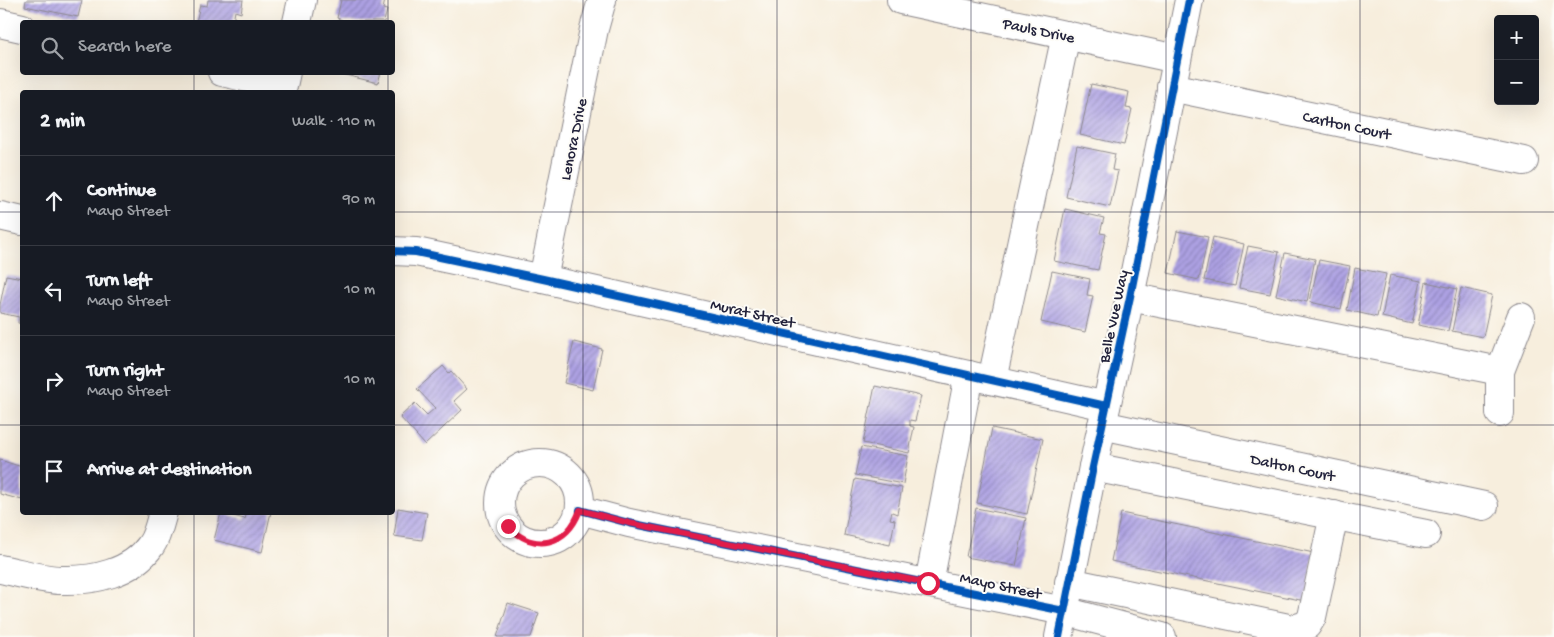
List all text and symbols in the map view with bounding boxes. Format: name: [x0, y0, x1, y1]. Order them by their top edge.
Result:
street label: Pauls Drive: [999, 15, 1077, 49]
map controls: [1494, 15, 1539, 105]
button: +: [1494, 15, 1539, 60]
search box: [20, 20, 395, 75]
icon: search: [38, 34, 66, 62]
text: Search here: [78, 36, 172, 59]
button: −: [1494, 60, 1539, 105]
street label: Lenora Drive: [557, 96, 594, 182]
street label: Carlton Court: [1300, 109, 1394, 146]
text: 2 min: [40, 110, 85, 135]
text: Walk · 110 m: [292, 113, 375, 132]
text: Continue: [87, 180, 156, 203]
icon: ahead: [40, 187, 68, 215]
text: 90 m: [343, 191, 375, 210]
text: Mayo Street: [87, 203, 170, 222]
street label: Belle Vue Way: [1096, 268, 1135, 366]
text: Turn left: [87, 270, 151, 293]
icon: left: [40, 277, 68, 305]
text: 10 m: [344, 281, 375, 300]
text: Mayo Street: [87, 293, 170, 312]
street label: Murat Street: [708, 296, 798, 335]
text: Turn right: [87, 360, 163, 383]
icon: right: [40, 367, 68, 395]
text: 10 m: [344, 371, 375, 390]
text: Mayo Street: [87, 383, 170, 402]
street label: Dalton Court: [1247, 451, 1338, 488]
icon: arrive: [40, 457, 68, 485]
text: Arrive at destination: [87, 459, 251, 482]
route end: [497, 515, 520, 538]
street label: Mayo Street: [958, 570, 1044, 606]
route start: [917, 572, 940, 595]

